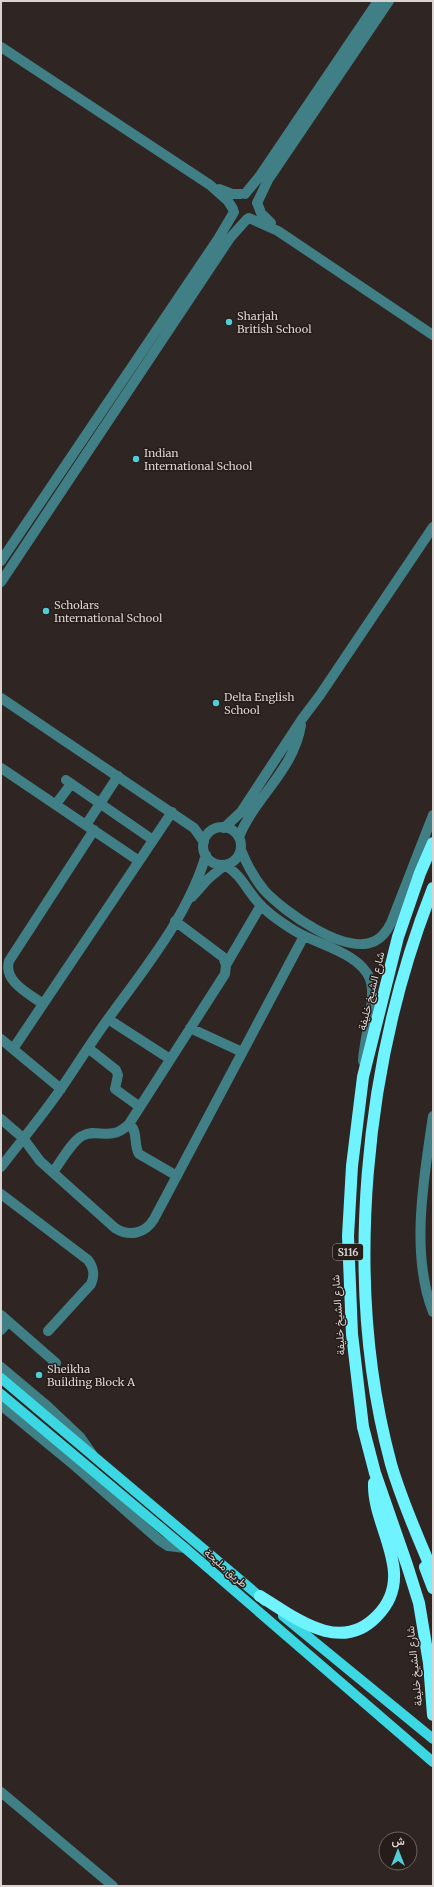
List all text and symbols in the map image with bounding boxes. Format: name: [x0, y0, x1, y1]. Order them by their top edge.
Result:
place label: Sharjah British School: [237, 309, 312, 336]
marker: Sharjah British School: [224, 317, 234, 327]
place label: Indian International School: [144, 446, 253, 473]
marker: Indian International School: [131, 454, 141, 464]
place label: Scholars International School: [54, 598, 163, 625]
marker: Scholars International School: [41, 606, 51, 616]
place label: Delta English School: [224, 690, 295, 717]
marker: Delta English School: [211, 698, 221, 708]
street label: شارع الشيخ خليفة: [354, 950, 389, 1032]
road number: S116: [333, 1244, 363, 1260]
street label: شارع الشيخ خليفة: [328, 1274, 349, 1356]
place label: Sheikha Building Block A: [47, 1362, 135, 1389]
marker: Sheikha Building Block A: [34, 1370, 44, 1380]
street label: طريق مليحة: [202, 1546, 250, 1590]
street label: شارع الشيخ خليفة: [403, 1625, 426, 1707]
north arrow: [378, 1831, 418, 1871]
text: ش: [391, 1834, 405, 1848]

